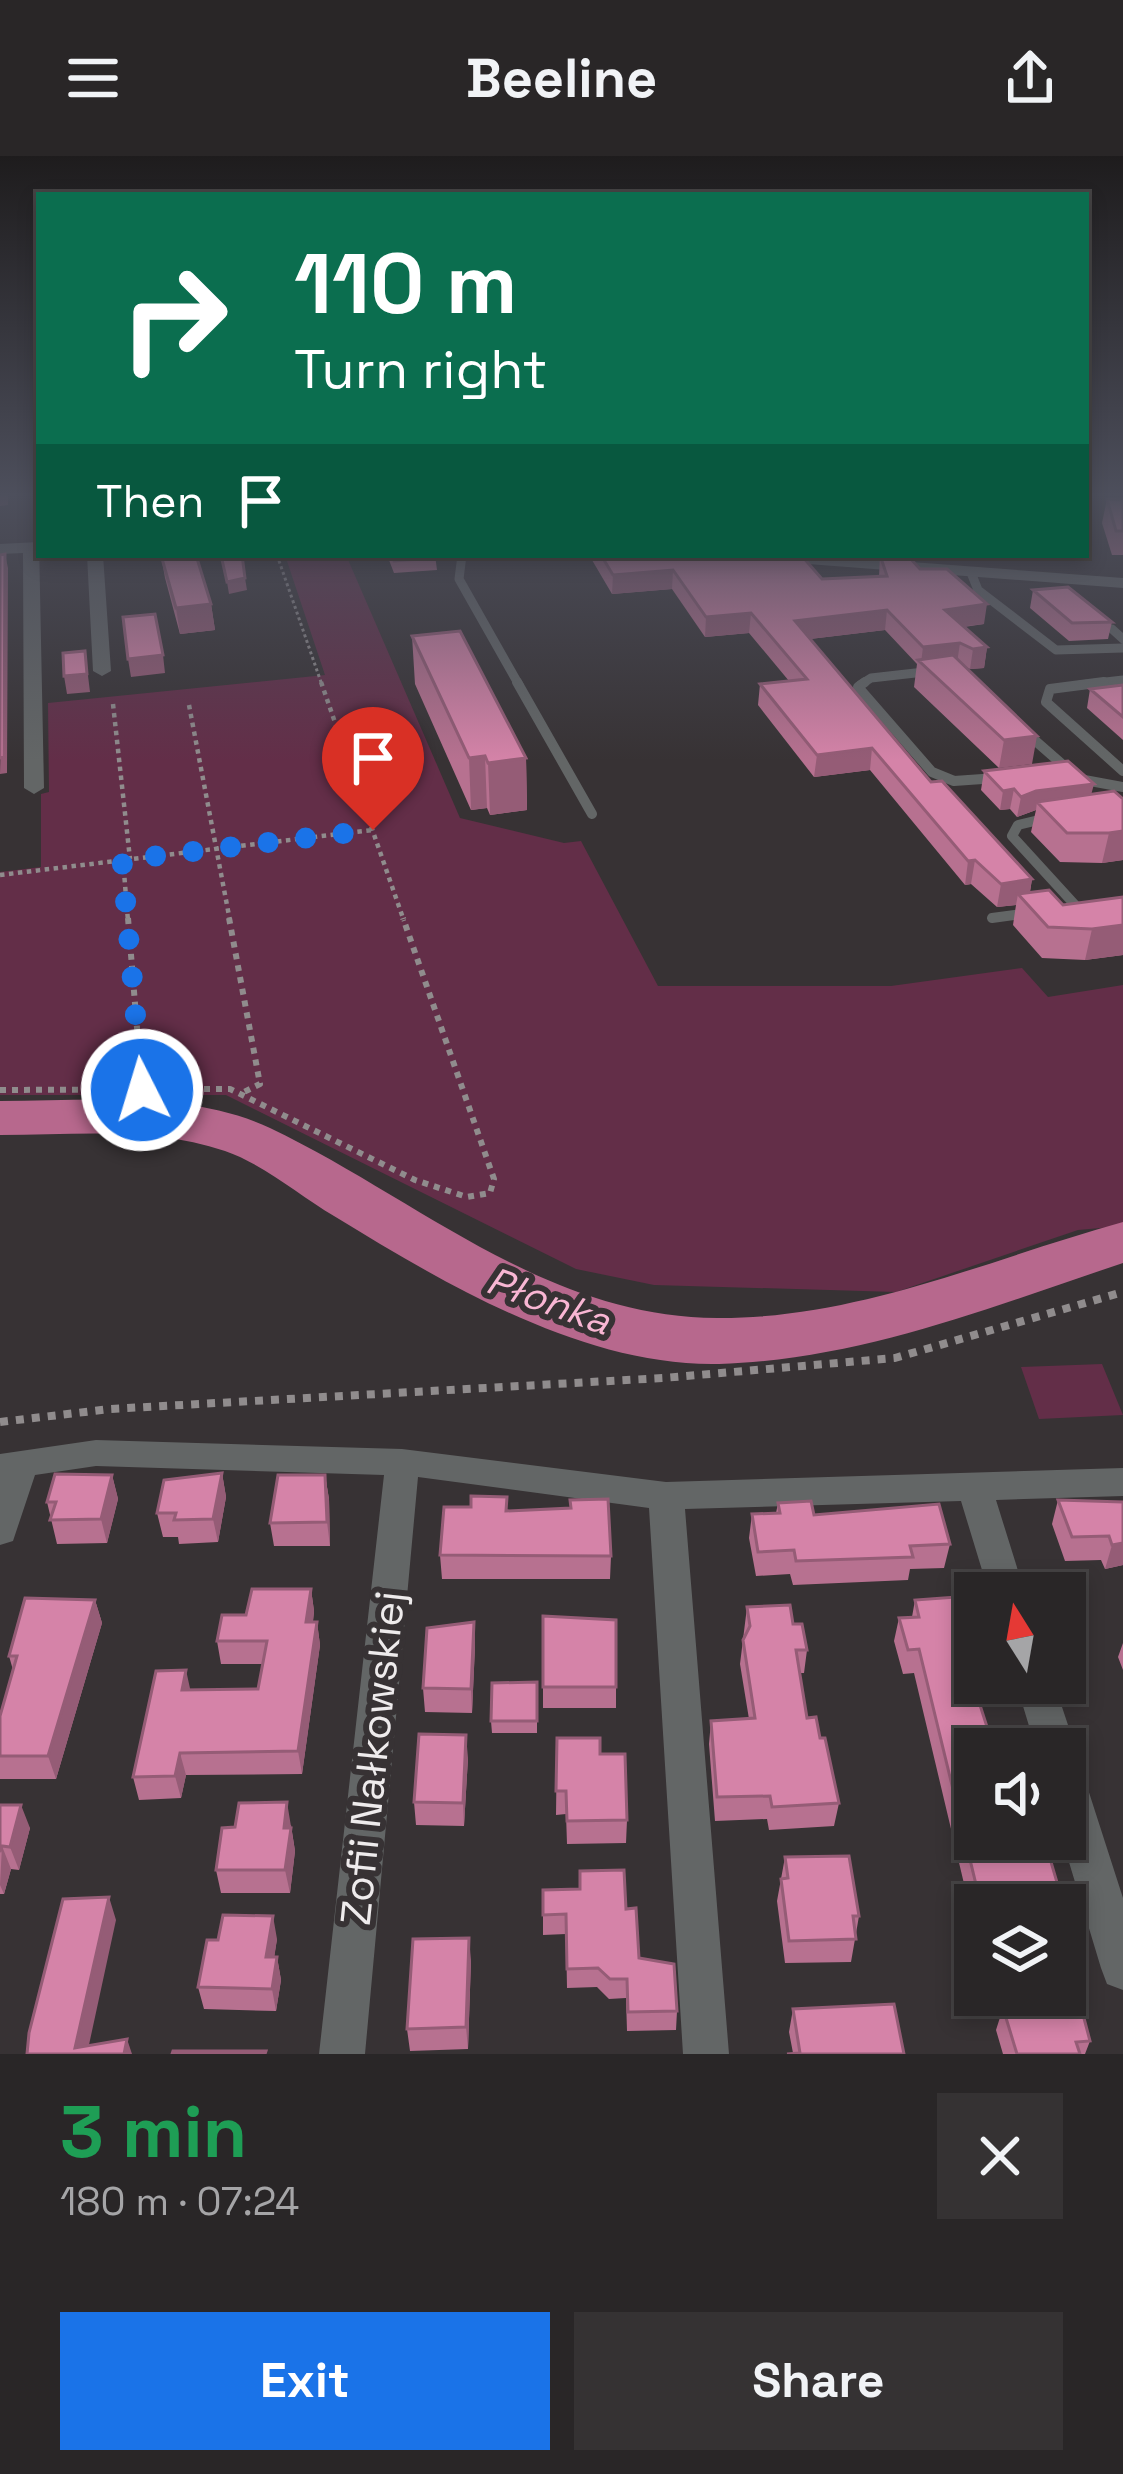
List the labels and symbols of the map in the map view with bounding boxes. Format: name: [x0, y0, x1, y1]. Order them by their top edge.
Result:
pin: [322, 707, 424, 830]
position arrow: [79, 1027, 205, 1153]
water label: Płonka: [480, 1256, 618, 1346]
north arrow: [954, 1572, 1086, 1704]
street label: Zofii Nałkowskiej: [329, 1588, 416, 1928]

